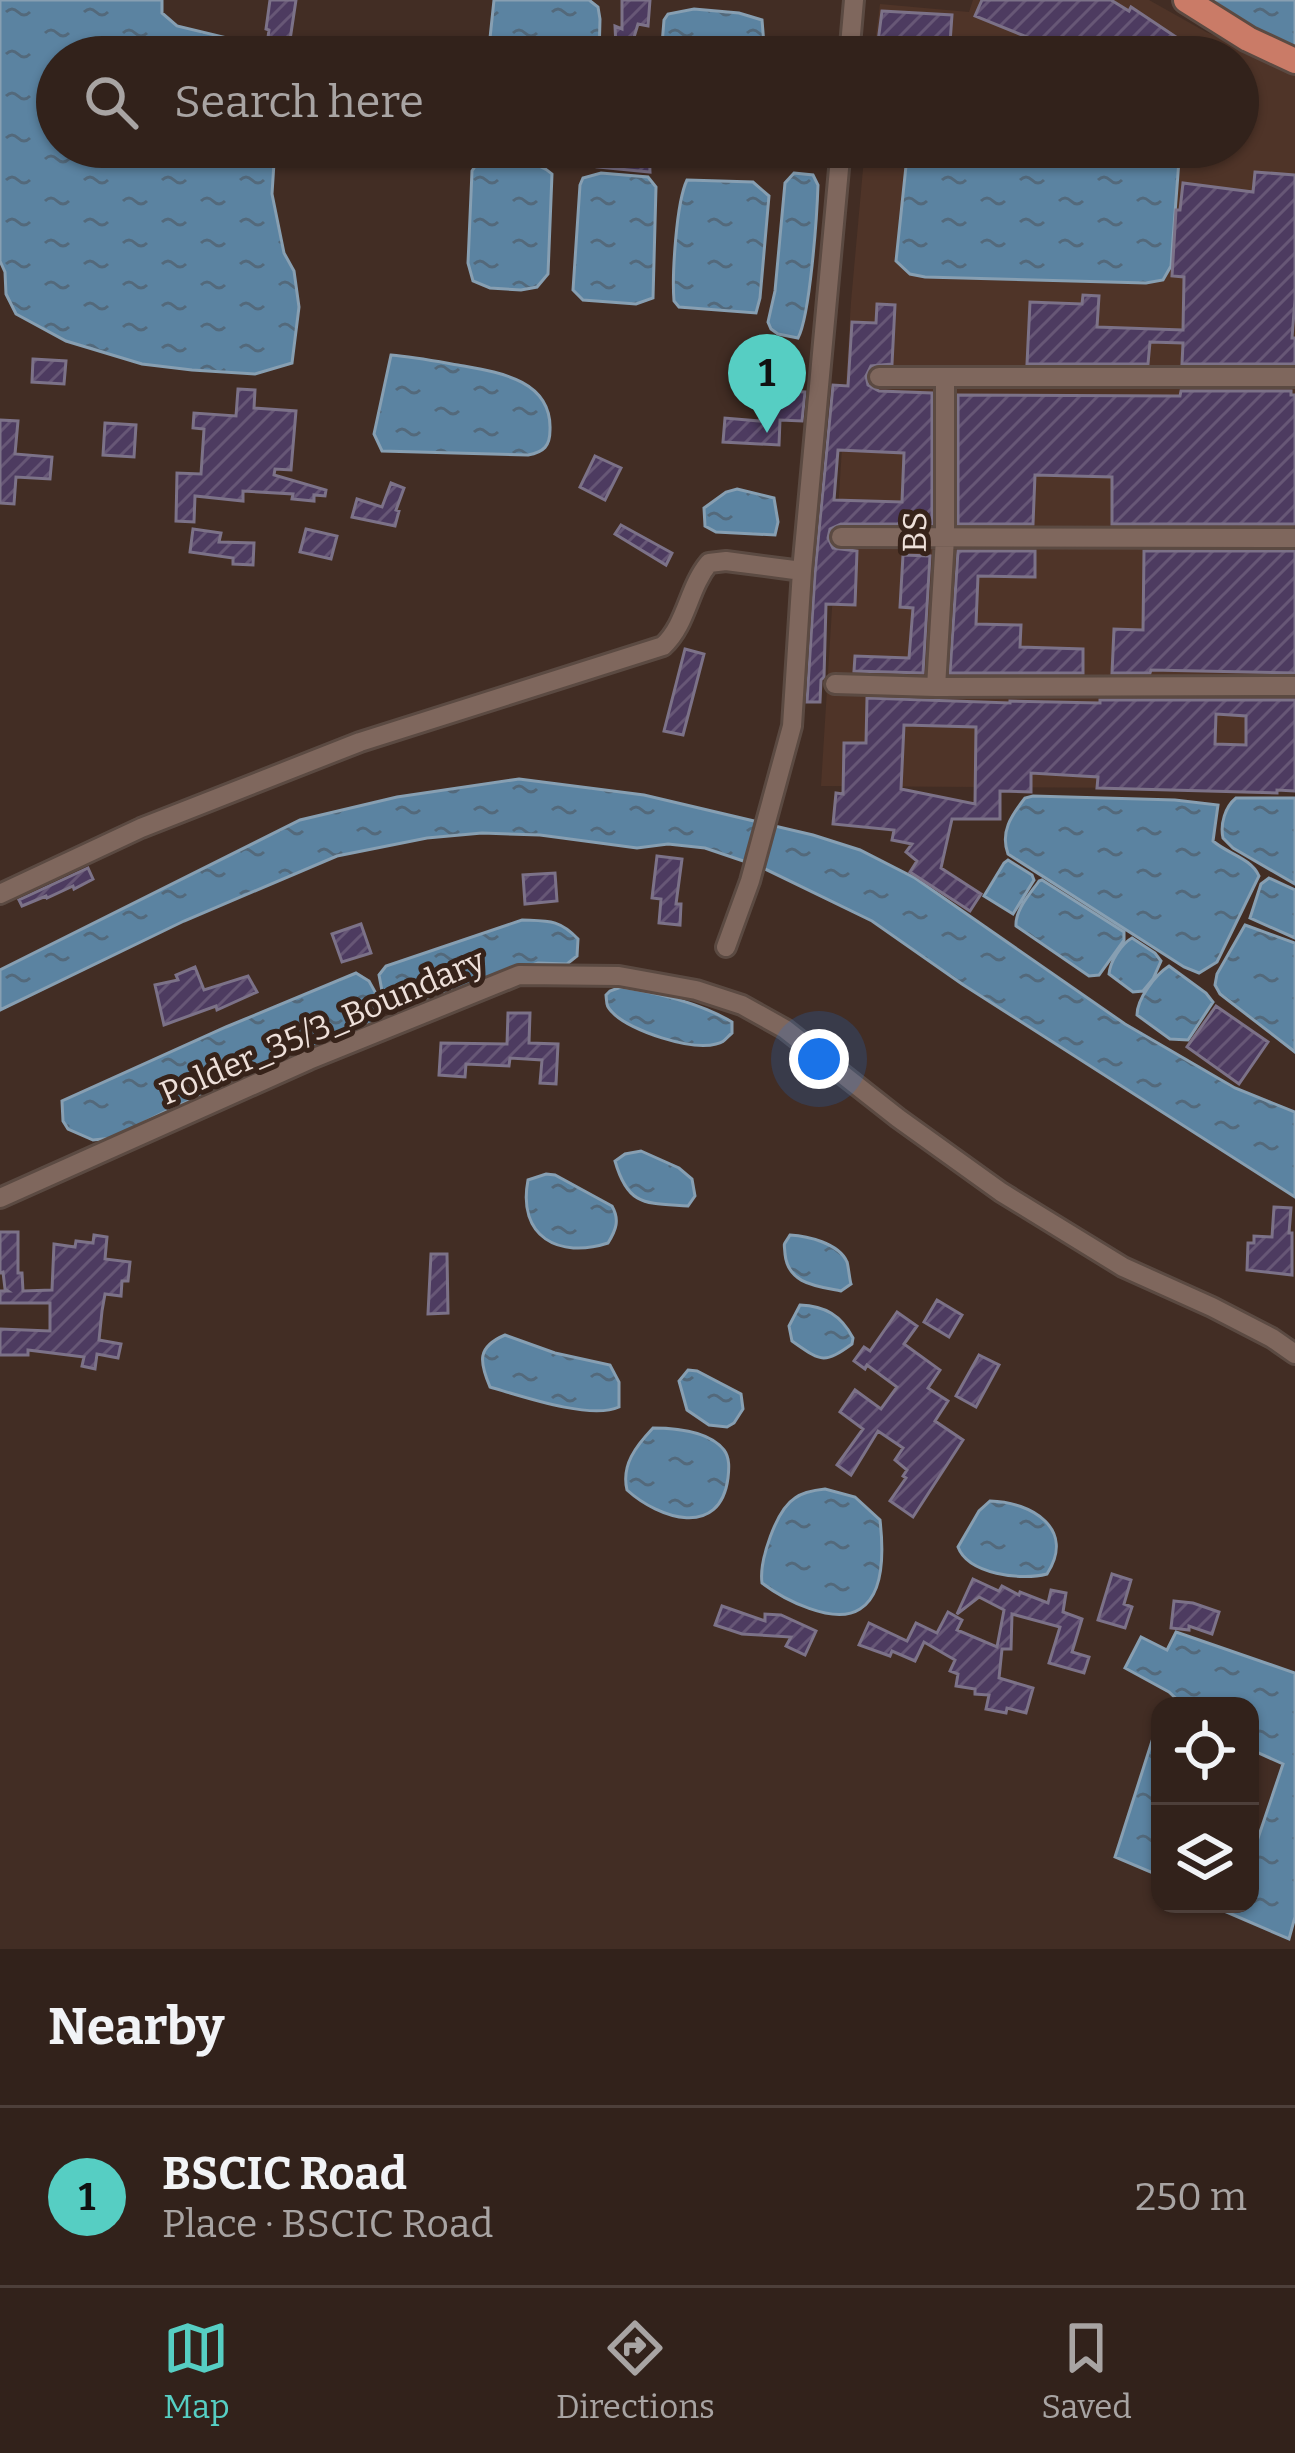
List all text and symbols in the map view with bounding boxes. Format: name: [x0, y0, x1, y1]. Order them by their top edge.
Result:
search box: [36, 36, 1259, 168]
icon: search: [78, 69, 144, 135]
text: Search here: [174, 75, 424, 129]
pin: 1: [728, 334, 806, 433]
street label: BS: [895, 511, 935, 553]
street label: Polder_35/3_Boundary: [154, 940, 491, 1114]
your location: [789, 1029, 849, 1089]
map controls: [1151, 1697, 1259, 1913]
button: locate: [1151, 1697, 1259, 1805]
button: layers: [1151, 1805, 1259, 1913]
text: Nearby: [48, 1996, 224, 2058]
text: BSCIC Road: [162, 2147, 407, 2201]
text: 1: [79, 2174, 95, 2220]
text: 250 m: [1135, 2174, 1247, 2220]
text: Place · BSCIC Road: [162, 2201, 493, 2247]
tab: Map: [163, 2315, 230, 2427]
tab: Directions: [556, 2315, 715, 2427]
tab: Saved: [1041, 2315, 1132, 2427]

